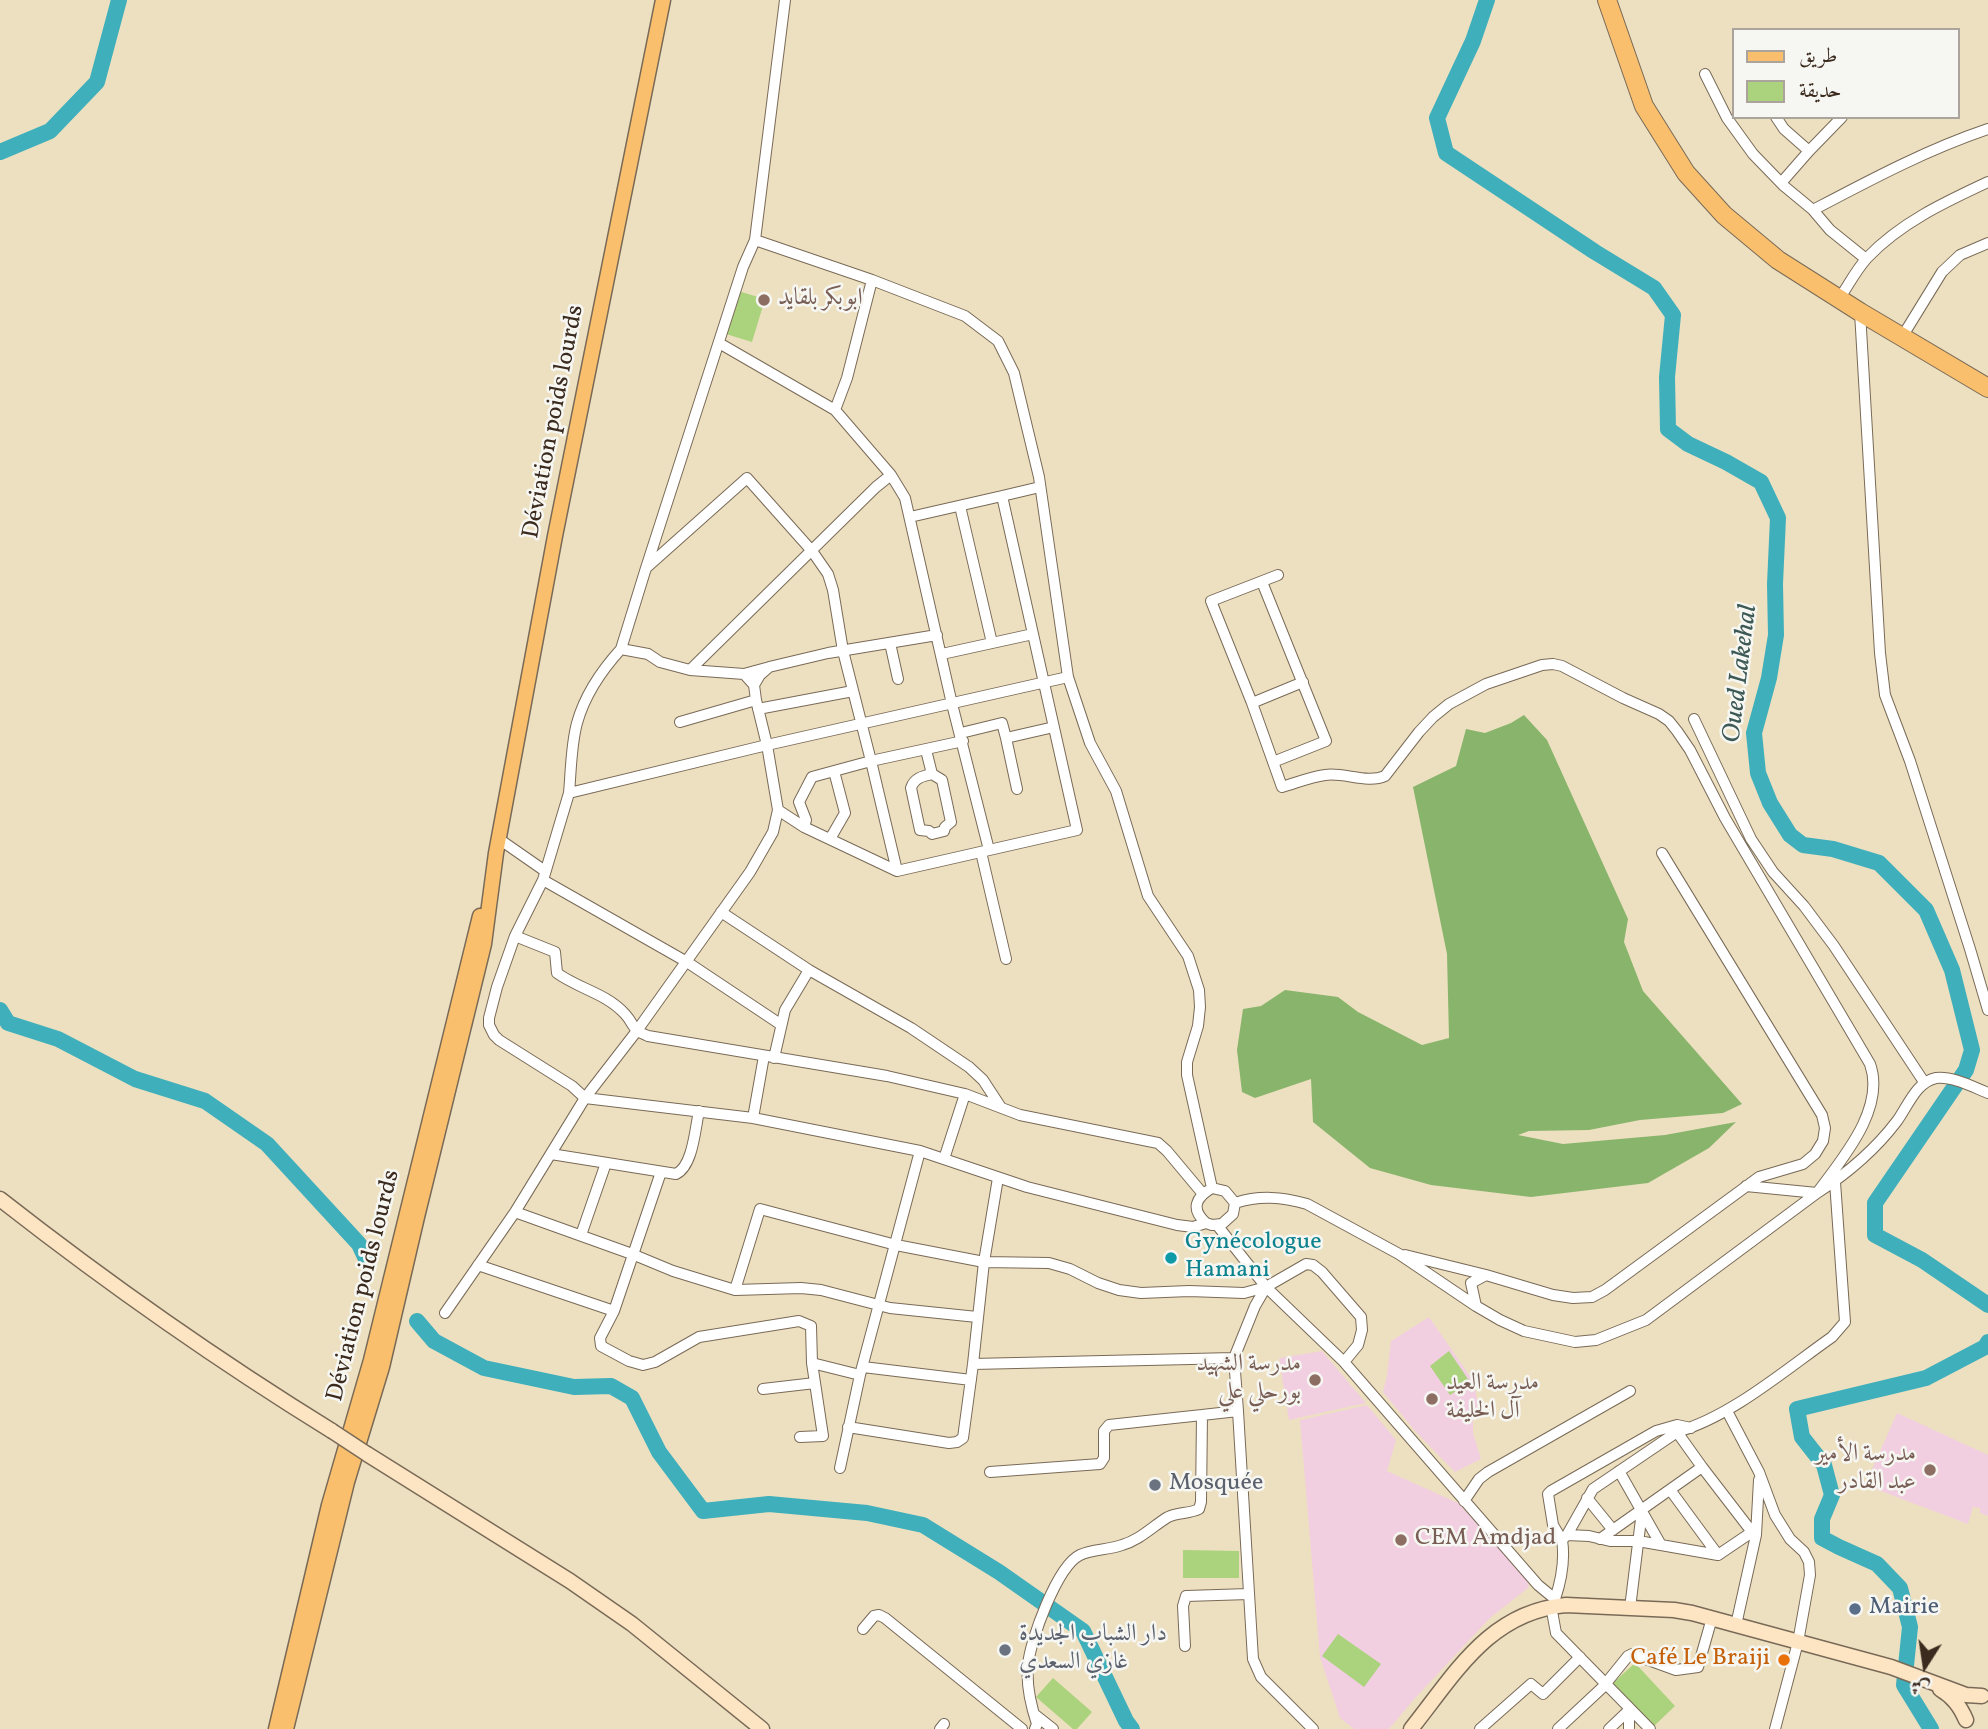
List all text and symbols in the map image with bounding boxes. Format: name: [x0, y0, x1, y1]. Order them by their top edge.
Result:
legend: [1732, 28, 1960, 119]
text: طريق: [1799, 42, 1837, 71]
text: حديقة: [1799, 77, 1842, 106]
place label: ابوبكر بلقايد: [778, 286, 863, 314]
marker: ابوبكر بلقايد: [756, 292, 772, 308]
street label: Déviation poids lourds: [518, 303, 592, 541]
water label: Oued Lakehal: [1718, 603, 1766, 745]
street label: Déviation poids lourds: [322, 1167, 408, 1405]
place label: Gynécologue Hamani: [1185, 1230, 1322, 1286]
marker: Gynécologue Hamani: [1163, 1250, 1179, 1266]
place label: مدرسة الشهيد بورحلي علي: [1197, 1352, 1301, 1408]
place label: مدرسة العيد آل الخليفة: [1446, 1371, 1539, 1427]
marker: مدرسة الشهيد بورحلي علي: [1307, 1372, 1323, 1388]
marker: مدرسة العيد آل الخليفة: [1424, 1391, 1440, 1407]
place label: مدرسة الأمير عبد القادر: [1815, 1442, 1916, 1498]
marker: مدرسة الأمير عبد القادر: [1922, 1462, 1938, 1478]
place label: Mosquée: [1169, 1471, 1263, 1499]
marker: Mosquée: [1147, 1477, 1163, 1493]
place label: CEM Amdjad: [1415, 1526, 1556, 1554]
marker: CEM Amdjad: [1393, 1532, 1409, 1548]
place label: Mairie: [1869, 1595, 1939, 1623]
marker: Mairie: [1847, 1601, 1863, 1617]
place label: دار الشباب الجديدة غازي السعدي: [1019, 1622, 1167, 1678]
north arrow: [1890, 1631, 1960, 1701]
marker: دار الشباب الجديدة غازي السعدي: [997, 1642, 1013, 1658]
place label: Café Le Braiji: [1630, 1646, 1770, 1674]
marker: Café Le Braiji: [1776, 1652, 1792, 1668]
text: ش: [1909, 1672, 1933, 1701]

